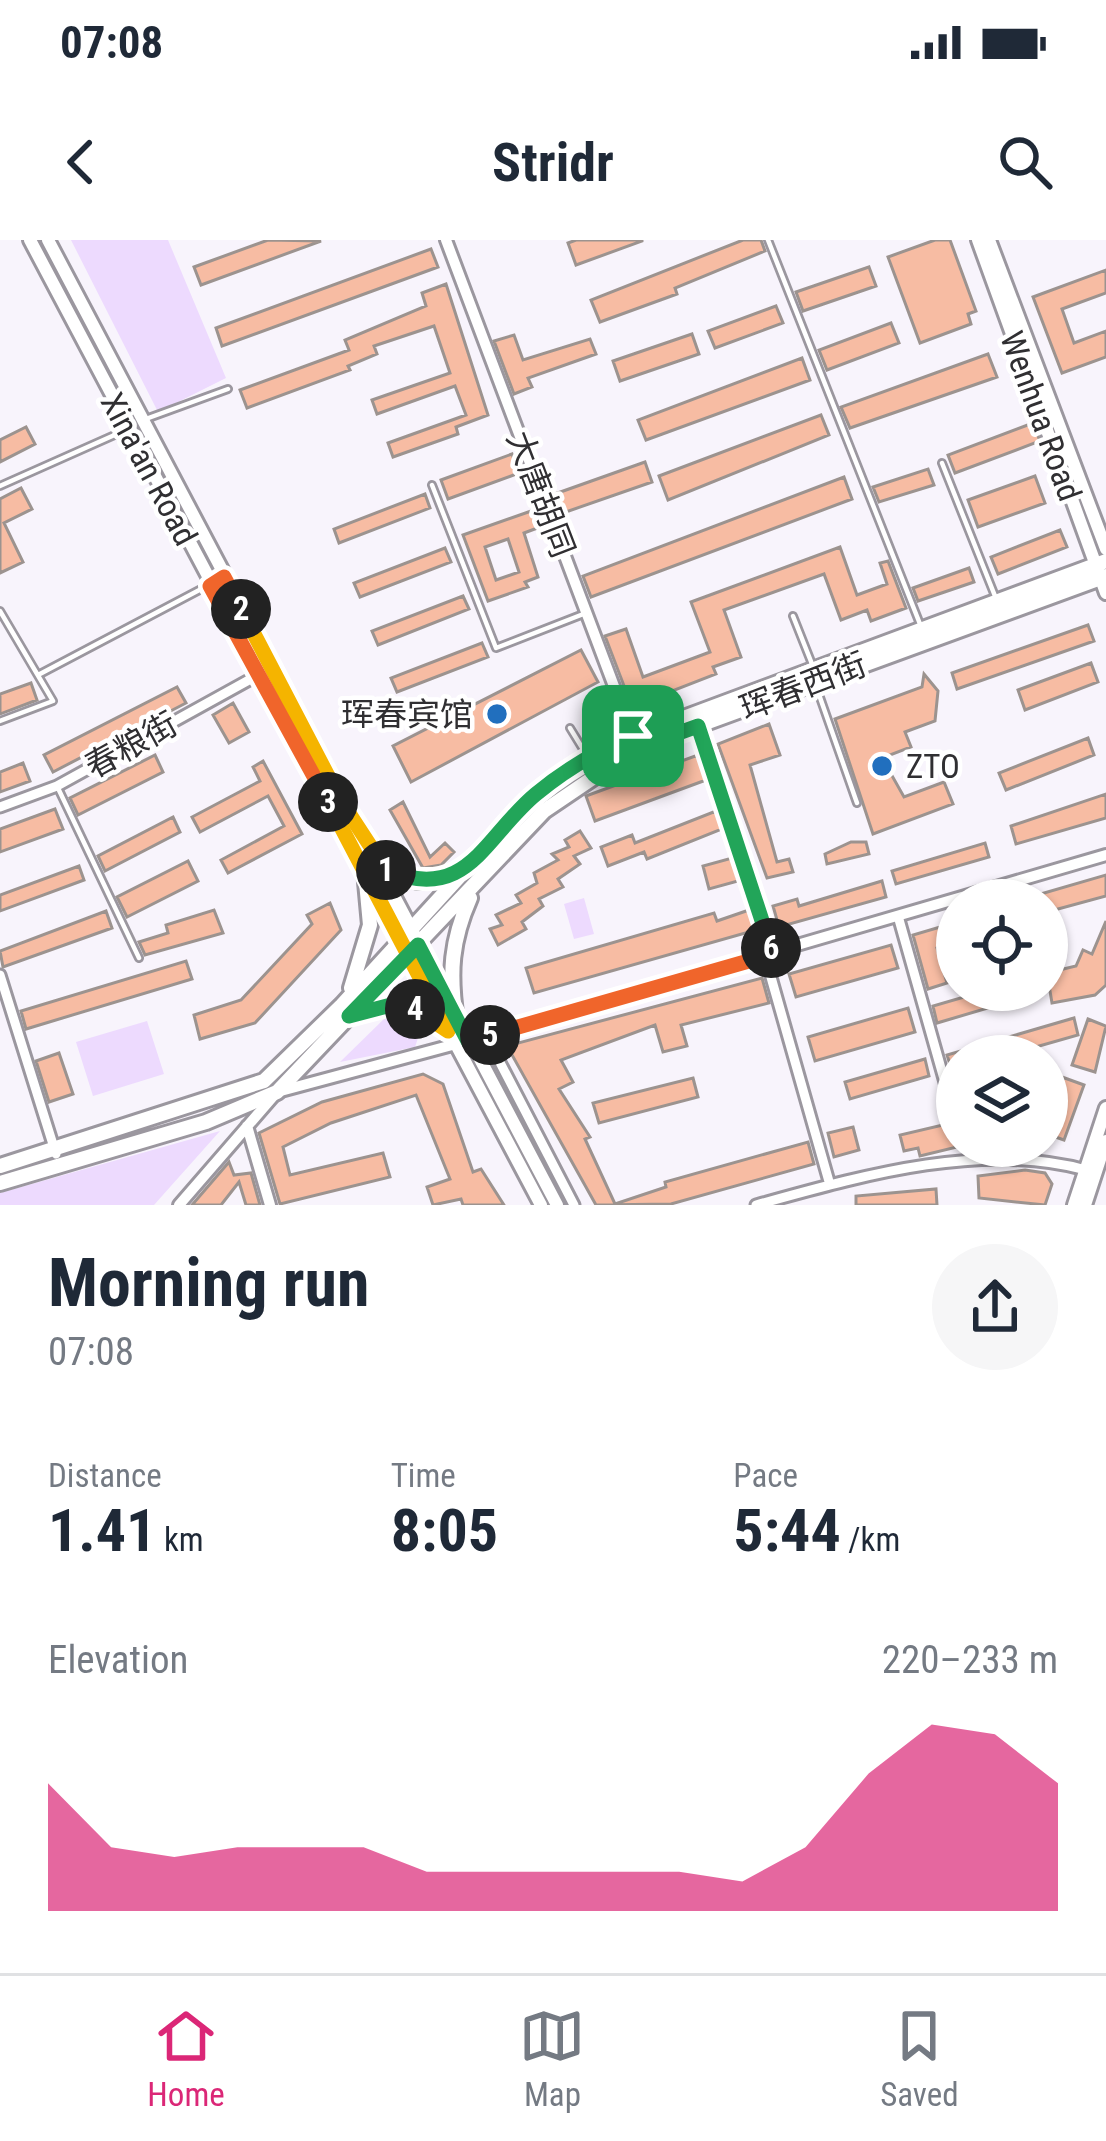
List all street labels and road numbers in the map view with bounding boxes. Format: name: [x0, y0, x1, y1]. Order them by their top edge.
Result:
street label: Wenhua Road: [992, 326, 1090, 506]
street label: Xina'an Road: [93, 386, 205, 552]
street label: 大唐胡同: [499, 425, 583, 563]
street label: 珲春西街: [734, 644, 872, 728]
street label: 春粮街: [78, 704, 184, 786]

